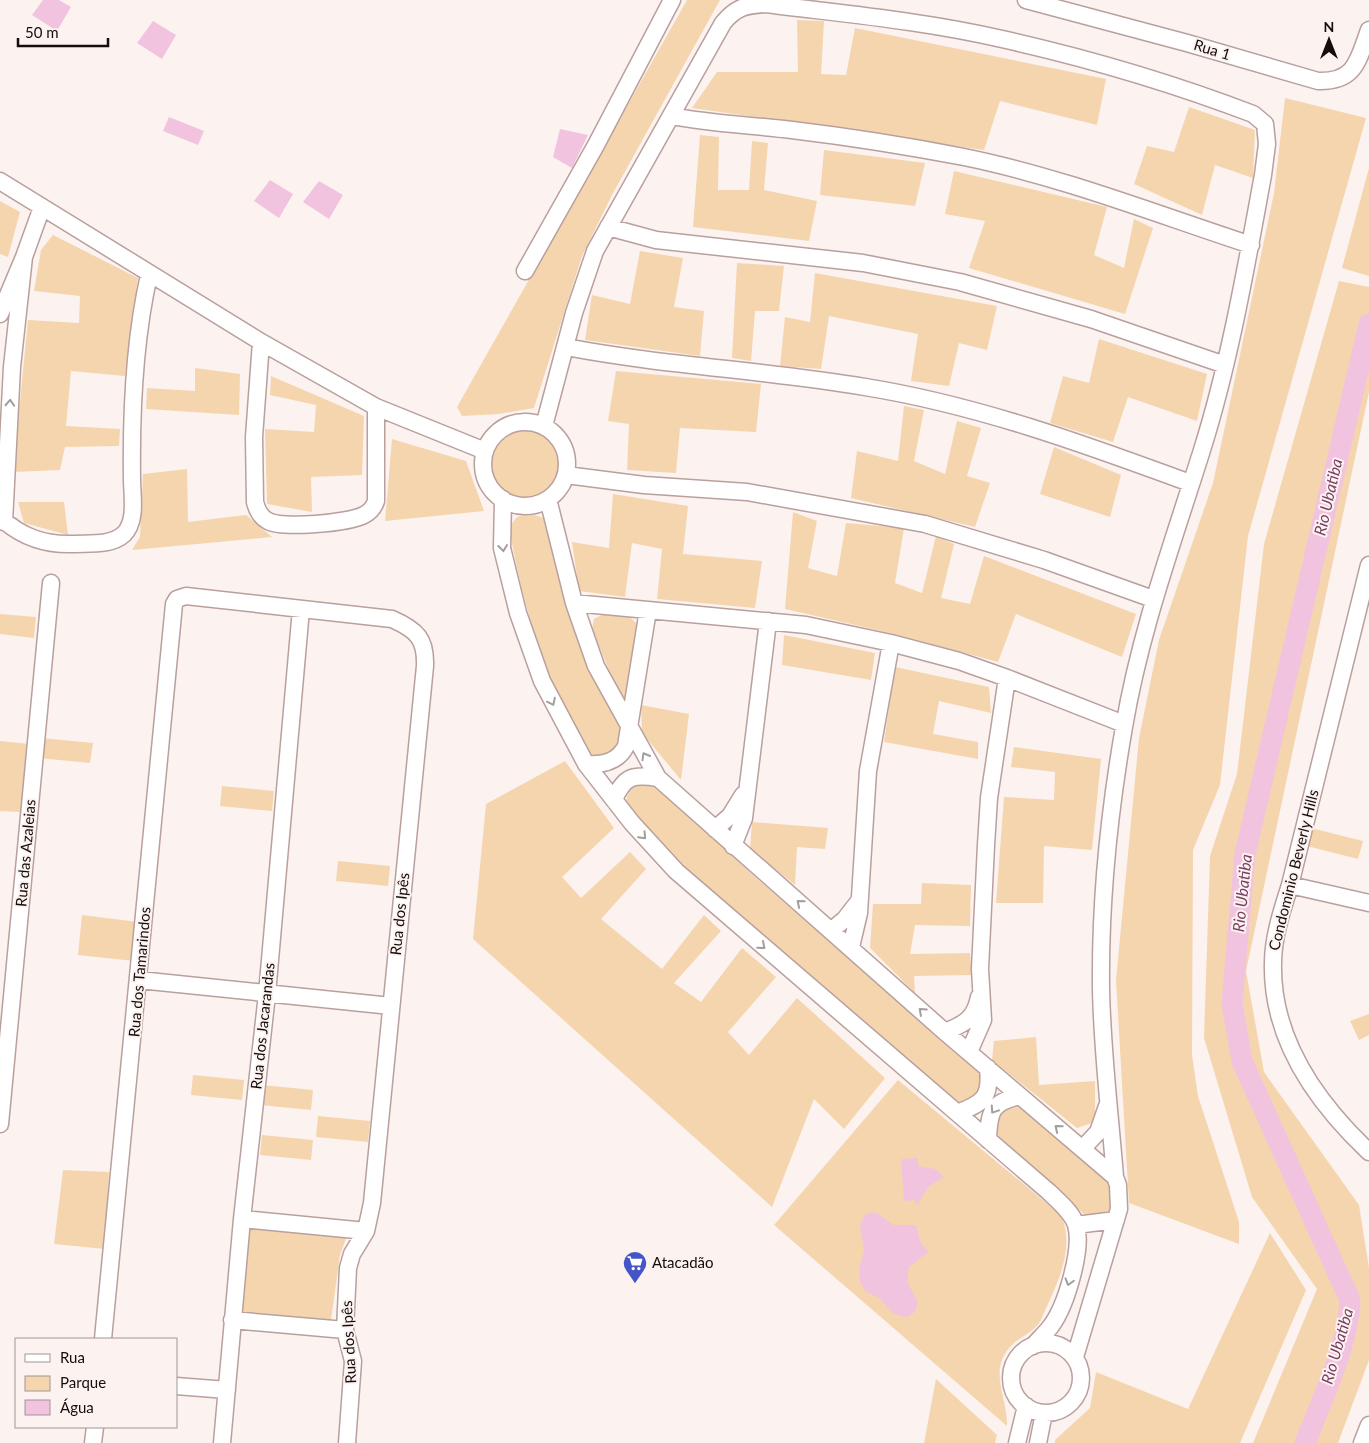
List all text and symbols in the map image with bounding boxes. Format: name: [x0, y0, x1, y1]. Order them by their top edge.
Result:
scale bar: [18, 15, 108, 47]
north arrow: [1304, 15, 1354, 65]
text: N: [1324, 18, 1334, 35]
text: 50 m: [25, 23, 59, 41]
street label: Rua 1: [1192, 35, 1233, 63]
one-way arrow: [5, 399, 15, 406]
water label: Rio Ubatiba: [1309, 457, 1346, 537]
one-way arrow: [497, 544, 508, 552]
one-way arrow: [546, 697, 556, 706]
one-way arrow: [641, 753, 651, 762]
street label: Condominio Beverly Hills: [1264, 787, 1322, 952]
street label: Rua das Azaleias: [11, 798, 39, 907]
one-way arrow: [637, 830, 646, 839]
water label: Rio Ubatiba: [1228, 853, 1255, 933]
street label: Rua dos Ipês: [386, 872, 412, 956]
one-way arrow: [797, 900, 806, 909]
street label: Rua dos Tamarindos: [124, 906, 154, 1038]
one-way arrow: [757, 940, 766, 949]
street label: Rua dos Jacarandas: [246, 962, 278, 1090]
one-way arrow: [918, 1008, 927, 1017]
one-way arrow: [991, 1105, 1001, 1114]
one-way arrow: [1055, 1125, 1064, 1134]
supermarket icon: Atacadão: [622, 1250, 648, 1284]
place label: Atacadão: [652, 1253, 714, 1271]
one-way arrow: [1065, 1277, 1075, 1285]
street label: Rua dos Ipês: [337, 1300, 359, 1384]
water label: Rio Ubatiba: [1317, 1306, 1356, 1386]
legend: [15, 1338, 178, 1428]
text: Rua: [60, 1348, 85, 1366]
text: Parque: [60, 1373, 106, 1391]
text: Água: [60, 1398, 94, 1416]

